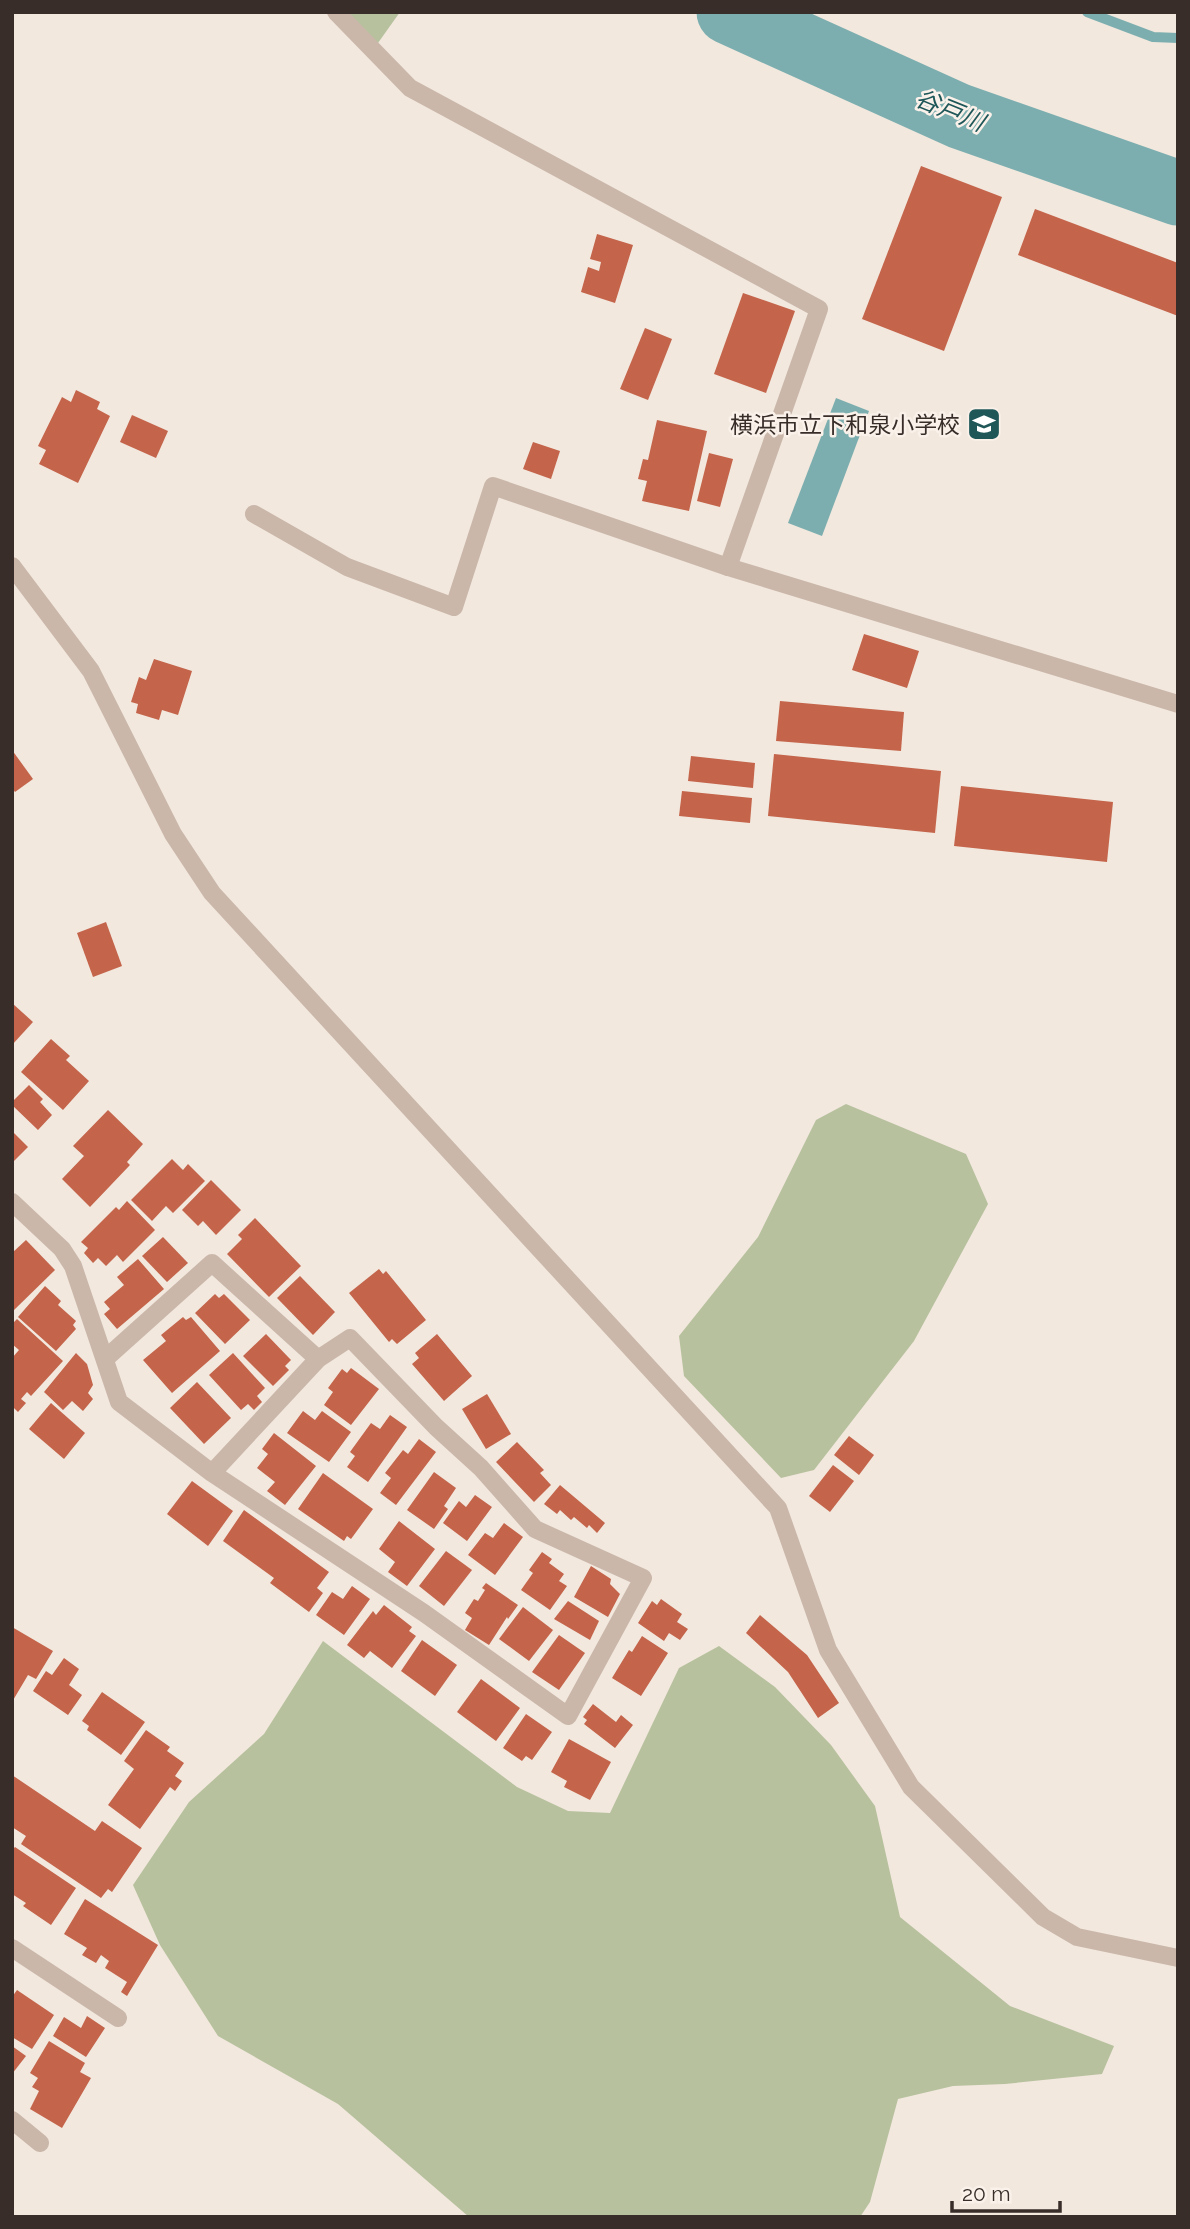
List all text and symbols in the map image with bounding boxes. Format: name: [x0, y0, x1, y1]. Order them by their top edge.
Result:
water label: 谷戸川: [911, 83, 992, 138]
school or university icon: 横浜市立下和泉小学校: [965, 405, 1003, 443]
place label: 横浜市立下和泉小学校: [730, 411, 960, 438]
scale bar: [952, 2170, 1060, 2214]
text: 20 m: [962, 2181, 1010, 2206]

